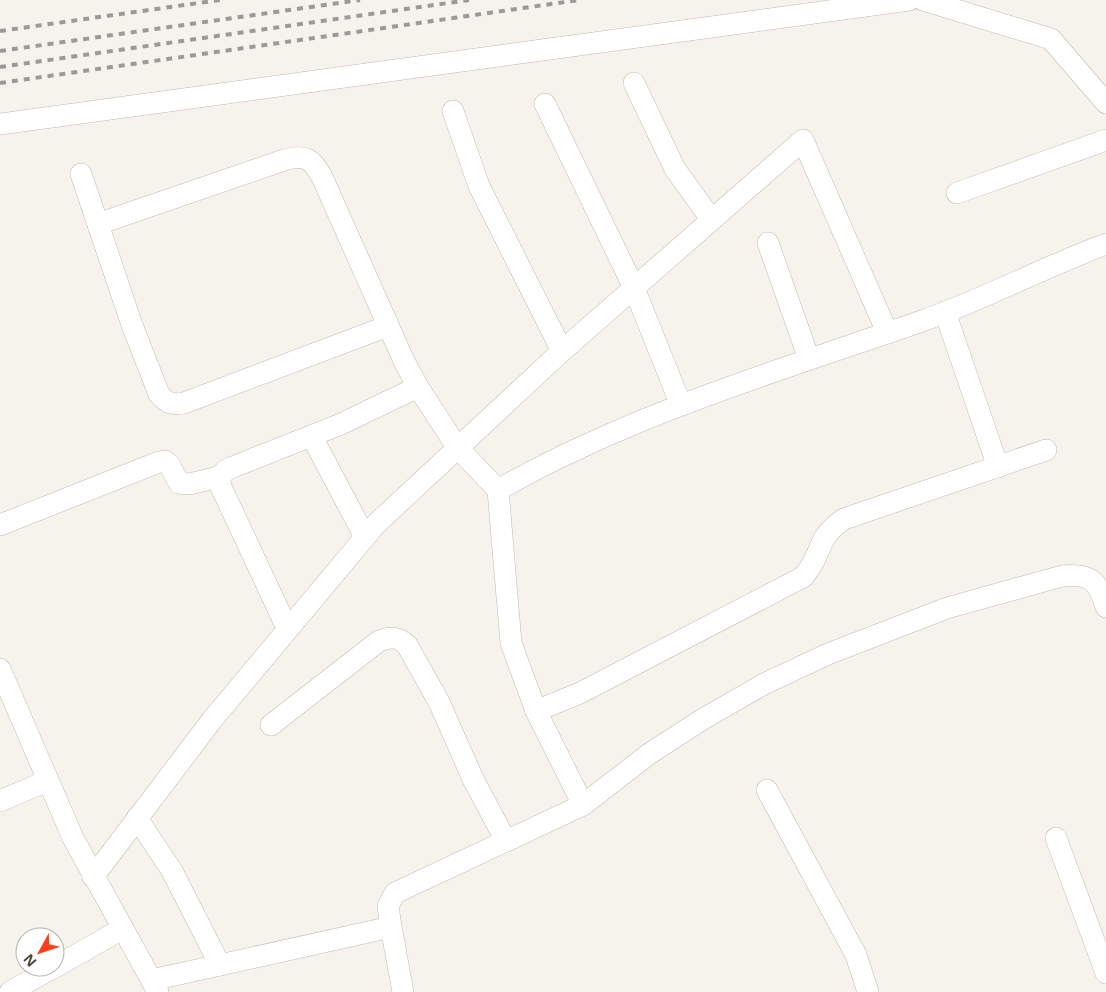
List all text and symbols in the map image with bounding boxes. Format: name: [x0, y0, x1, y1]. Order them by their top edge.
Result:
north arrow: [15, 927, 65, 977]
text: N: [19, 950, 41, 971]

